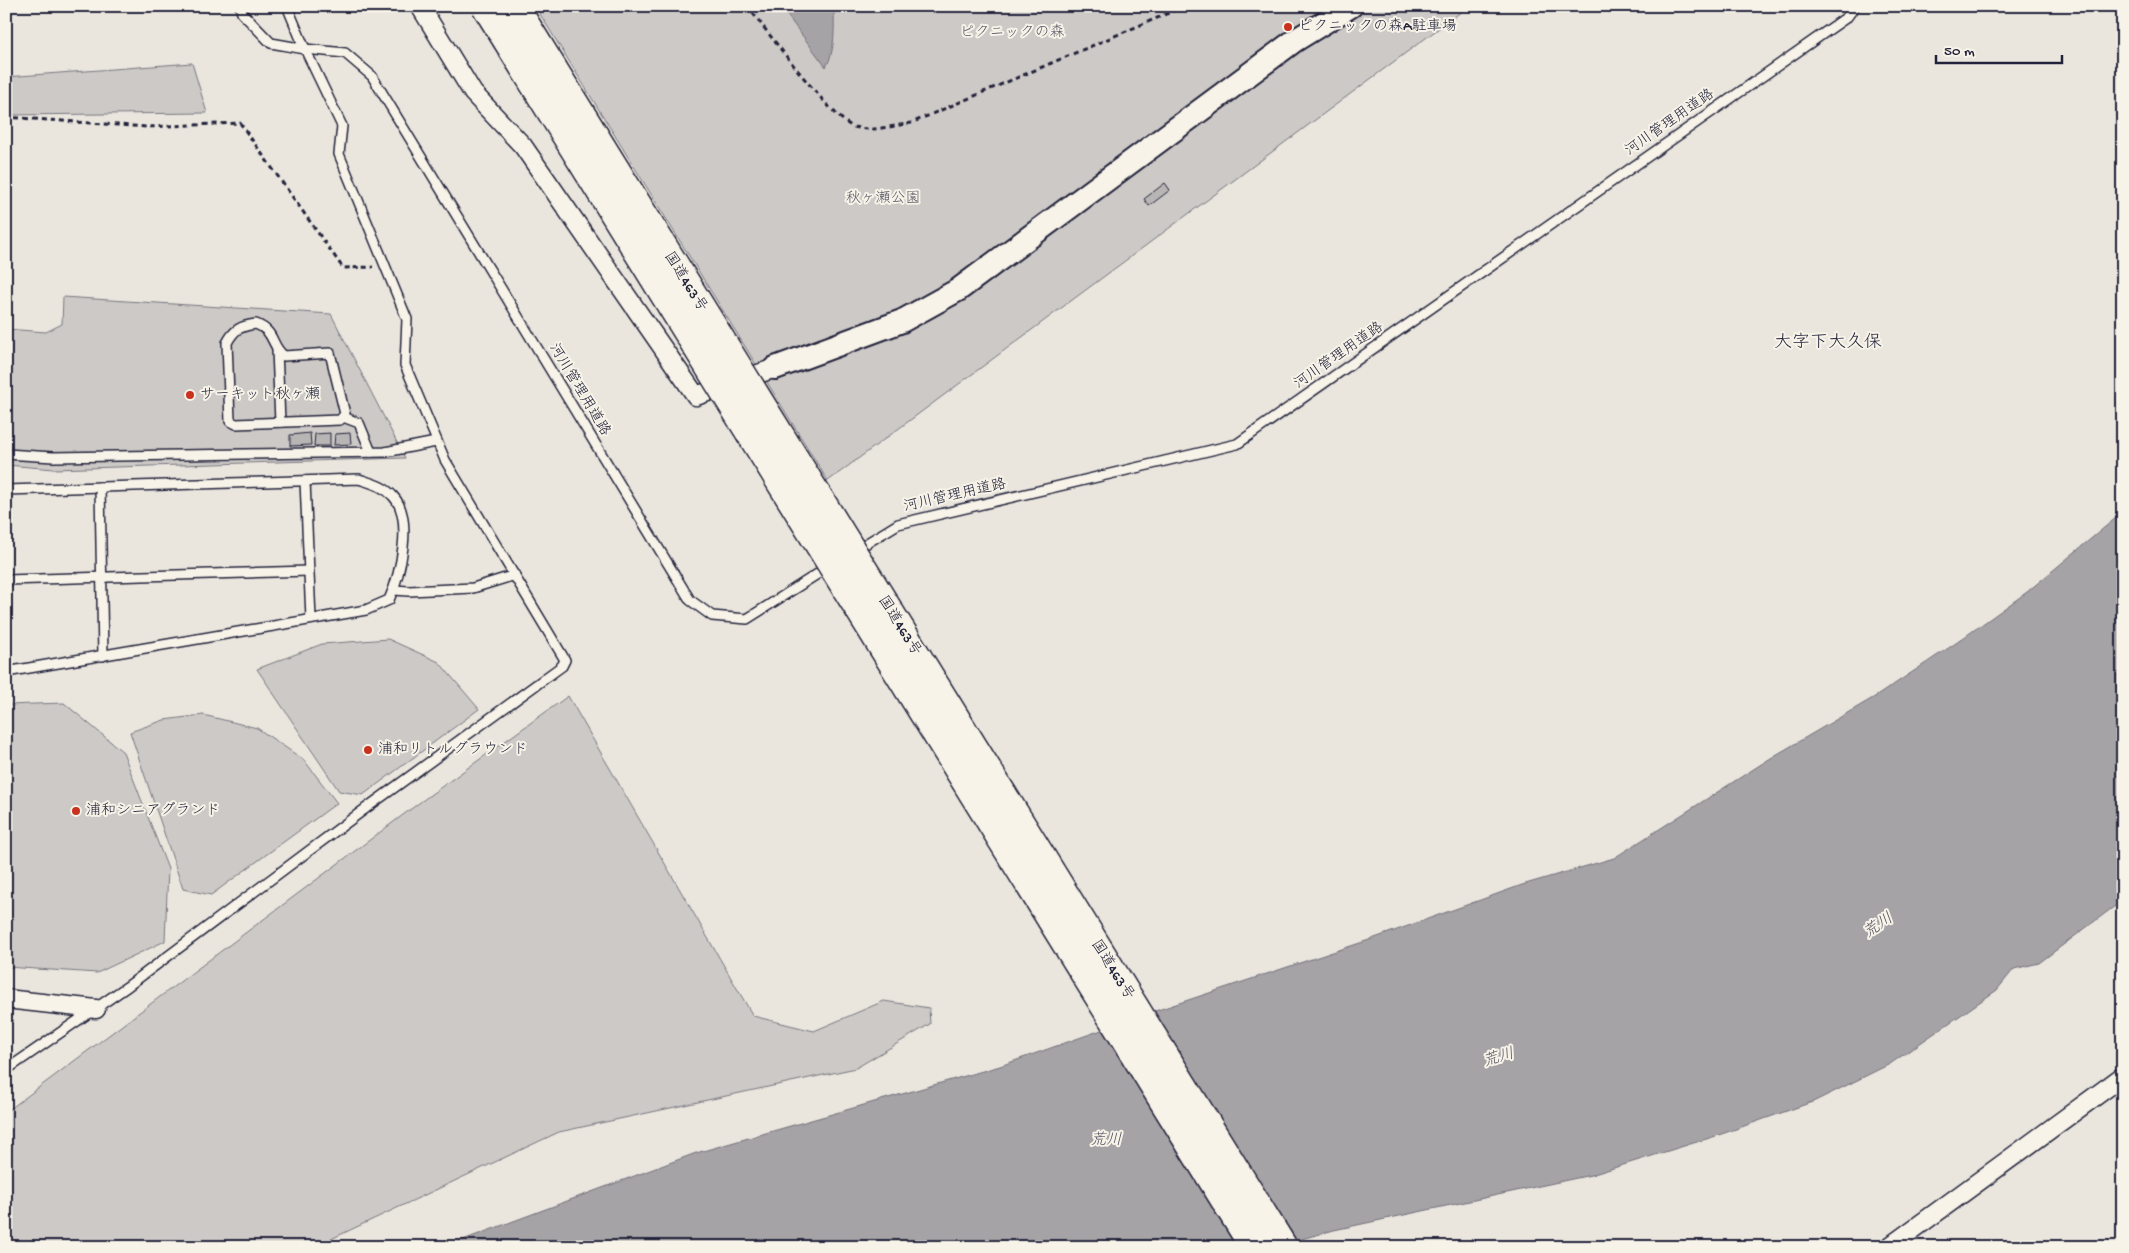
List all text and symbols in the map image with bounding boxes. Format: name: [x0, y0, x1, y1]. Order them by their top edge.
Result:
place label: ピクニックの森A駐車場: [1298, 17, 1457, 36]
marker: ピクニックの森A駐車場: [1282, 21, 1294, 33]
park label: ピクニックの森: [959, 23, 1065, 42]
scale bar: [1936, 32, 2063, 64]
text: 50 m: [1944, 43, 1975, 61]
street label: 河川管理用道路: [1621, 85, 1718, 160]
park label: 秋ヶ瀬公園: [845, 190, 921, 208]
street label: 国道463号: [659, 249, 711, 315]
street label: 河川管理用道路: [1290, 318, 1387, 393]
district label: 大字下大久保: [1774, 332, 1882, 354]
street label: 河川管理用道路: [544, 340, 615, 440]
place label: サーキット秋ヶ瀬: [200, 386, 320, 404]
marker: サーキット秋ヶ瀬: [184, 389, 196, 401]
street label: 河川管理用道路: [902, 474, 1008, 517]
street label: 国道463号: [873, 593, 925, 659]
place label: 浦和リトルグラウンド: [378, 740, 528, 759]
marker: 浦和リトルグラウンド: [362, 744, 374, 756]
place label: 浦和シニアグランド: [86, 801, 220, 820]
marker: 浦和シニアグランド: [70, 805, 82, 817]
water label: 荒川: [1860, 909, 1898, 944]
street label: 国道463号: [1086, 937, 1138, 1003]
water label: 荒川: [1481, 1044, 1517, 1073]
water label: 荒川: [1090, 1131, 1122, 1151]

